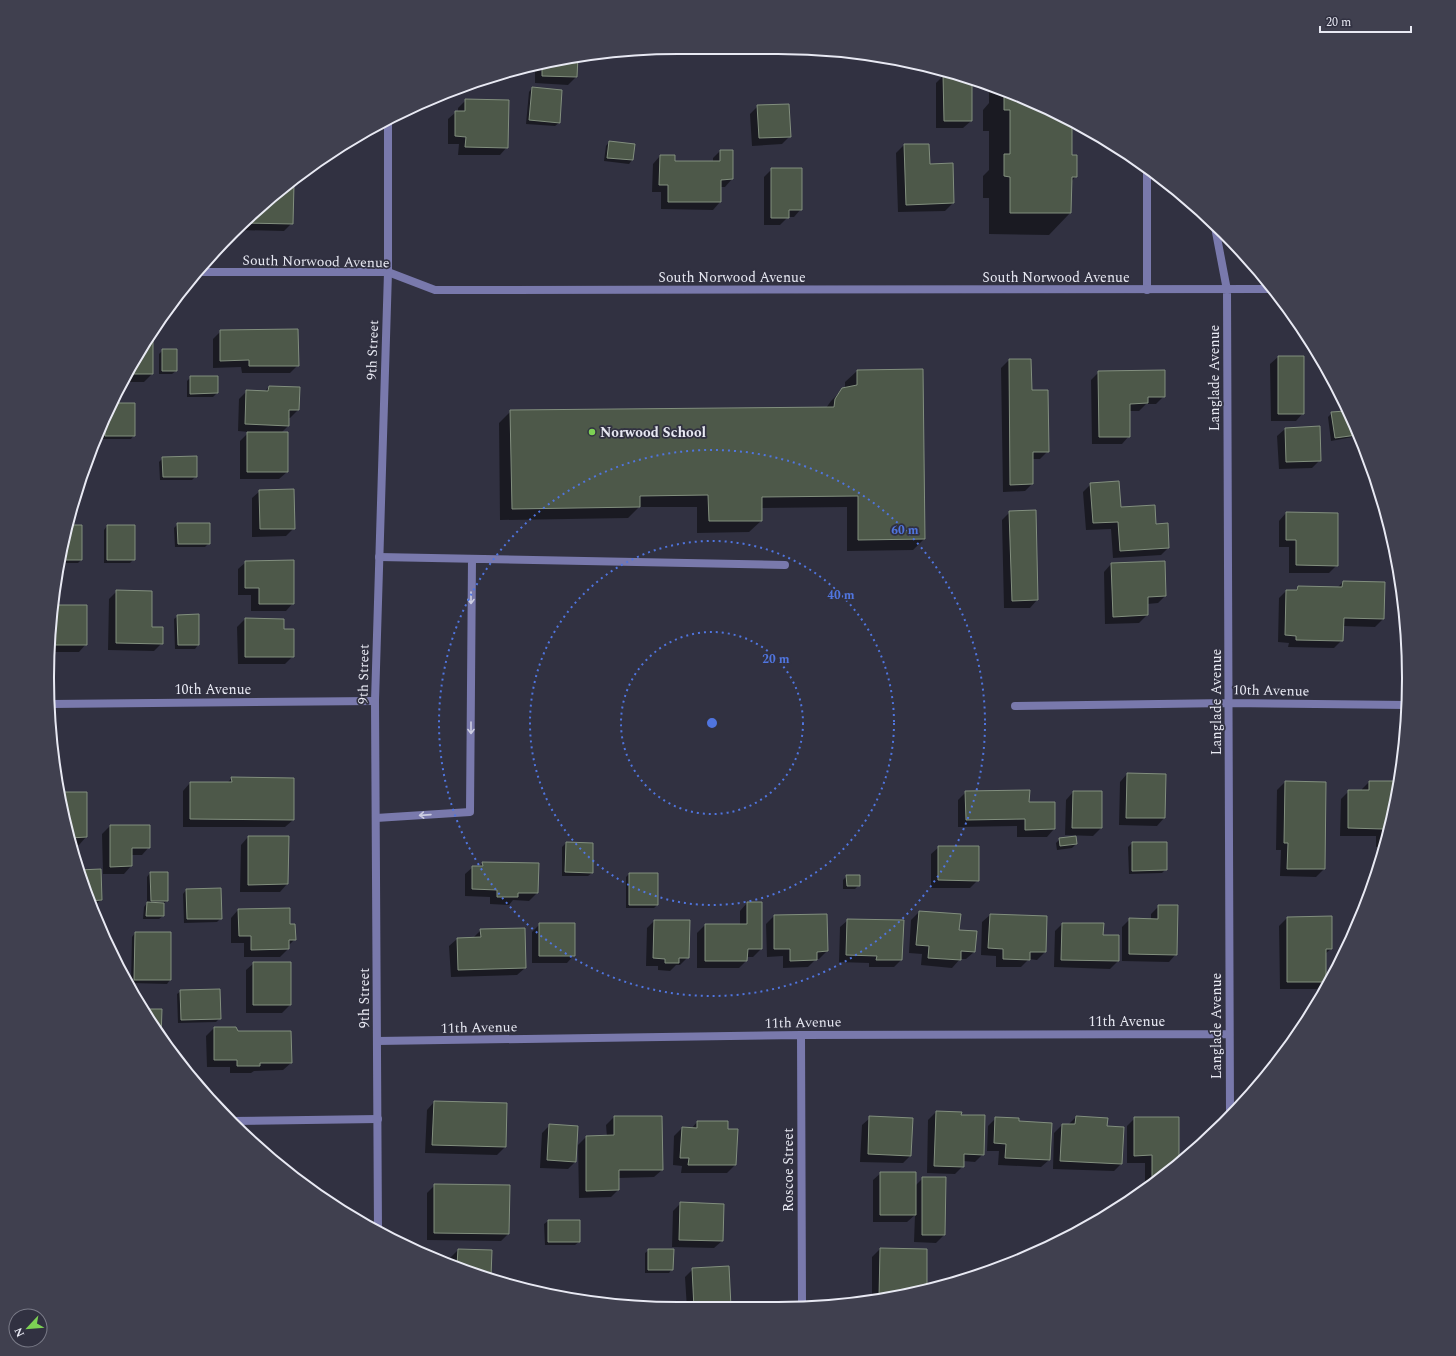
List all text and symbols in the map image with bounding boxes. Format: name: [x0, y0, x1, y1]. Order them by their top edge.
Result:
scale bar: [1320, 8, 1411, 34]
text: 20 m: [1326, 13, 1351, 32]
street label: South Norwood Avenue: [242, 250, 390, 273]
street label: South Norwood Avenue: [658, 267, 806, 288]
street label: South Norwood Avenue: [982, 267, 1130, 288]
street label: 9th Street: [361, 319, 384, 381]
street label: Langlade Avenue: [1204, 325, 1225, 431]
place label: Norwood School: [600, 422, 707, 443]
marker: Norwood School: [587, 427, 597, 437]
text: 60 m: [891, 521, 919, 540]
text: 40 m: [827, 586, 855, 605]
one-way arrow: [467, 591, 475, 604]
street label: 9th Street: [352, 644, 375, 704]
street label: Langlade Avenue: [1206, 649, 1227, 755]
text: 20 m: [762, 650, 790, 669]
street label: 10th Avenue: [175, 679, 252, 700]
street label: 10th Avenue: [1232, 679, 1310, 702]
centre of rings: [705, 716, 719, 730]
one-way arrow: [467, 721, 475, 734]
one-way arrow: [419, 812, 432, 819]
street label: 9th Street: [354, 968, 375, 1028]
street label: Langlade Avenue: [1206, 973, 1227, 1079]
street label: 11th Avenue: [764, 1011, 842, 1034]
street label: 11th Avenue: [1089, 1011, 1166, 1032]
street label: 11th Avenue: [440, 1016, 518, 1039]
street label: Roscoe Street: [778, 1128, 799, 1212]
north arrow: [8, 1308, 48, 1348]
text: N: [10, 1324, 29, 1340]

